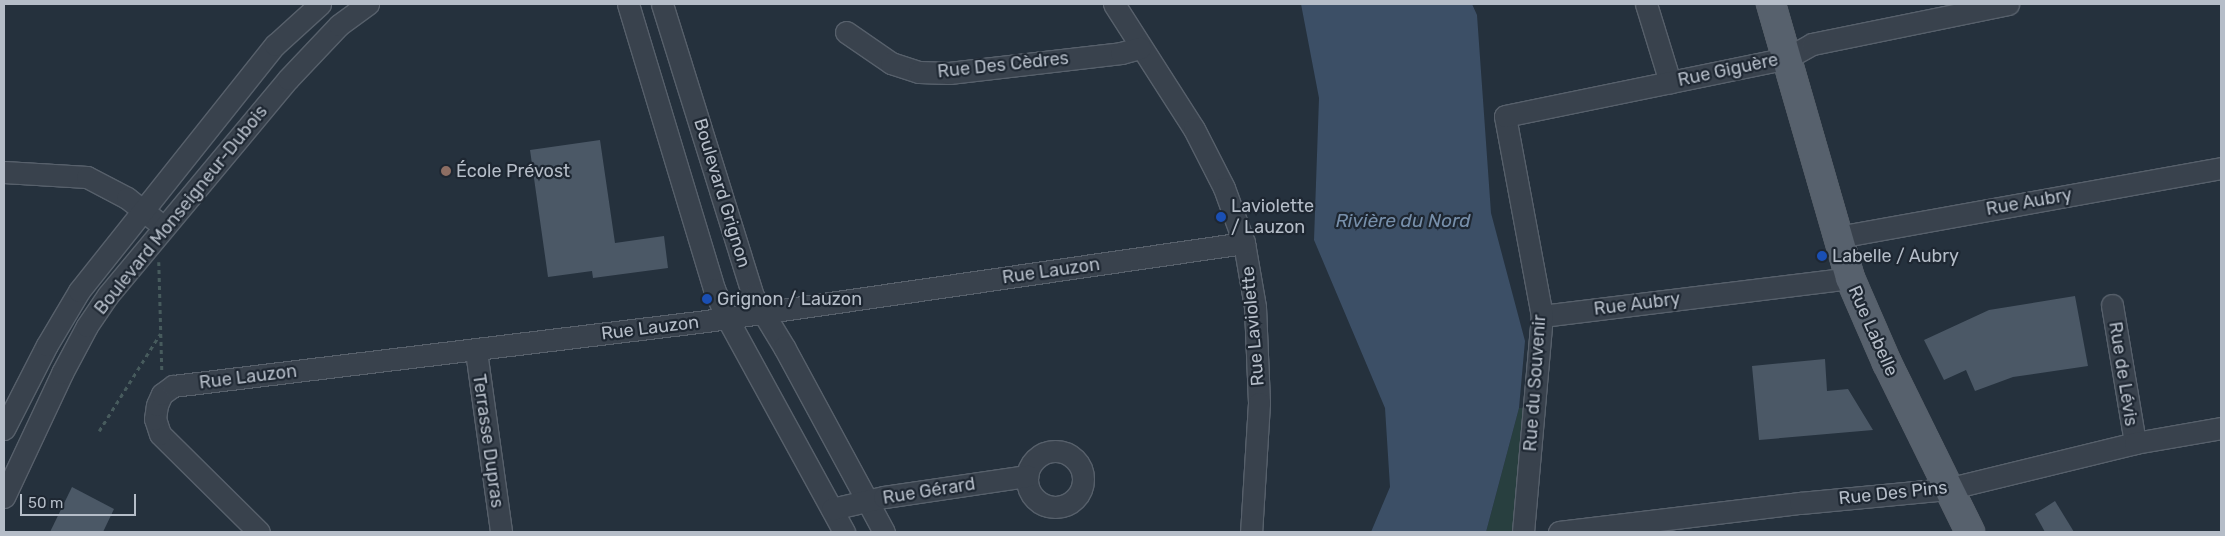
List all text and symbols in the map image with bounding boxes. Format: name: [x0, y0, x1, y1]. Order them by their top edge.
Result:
street label: Rue Des Cèdres: [936, 47, 1070, 83]
street label: Rue Giguère: [1676, 49, 1780, 91]
street label: Boulevard Monseigneur-Dubois: [90, 101, 272, 319]
street label: Boulevard Grignon: [689, 116, 755, 270]
place label: École Prévost: [456, 160, 570, 182]
marker: École Prévost: [440, 165, 452, 177]
street label: Rue Aubry: [1984, 184, 2074, 220]
place label: Laviolette / Lauzon: [1231, 196, 1314, 238]
water label: Rivière du Nord: [1335, 210, 1471, 232]
marker: Laviolette / Lauzon: [1215, 211, 1227, 223]
place label: Labelle / Aubry: [1832, 245, 1959, 267]
marker: Labelle / Aubry: [1816, 250, 1828, 262]
street label: Rue Lauzon: [1001, 253, 1101, 289]
street label: Rue Laviolette: [1237, 265, 1269, 387]
street label: Rue Labelle: [1843, 282, 1903, 380]
place label: Grignon / Lauzon: [717, 288, 862, 310]
street label: Rue Aubry: [1592, 288, 1682, 320]
marker: Grignon / Lauzon: [701, 293, 713, 305]
street label: Rue Lauzon: [600, 311, 700, 345]
street label: Rue du Souvenir: [1519, 314, 1551, 452]
street label: Rue de Lévis: [2104, 320, 2142, 428]
street label: Rue Lauzon: [198, 360, 298, 394]
street label: Terrasse Dupras: [468, 373, 508, 509]
street label: Rue Gérard: [881, 473, 977, 509]
street label: Rue Des Pins: [1838, 477, 1948, 509]
scale bar: [22, 484, 139, 516]
text: 50 m: [28, 494, 63, 512]

